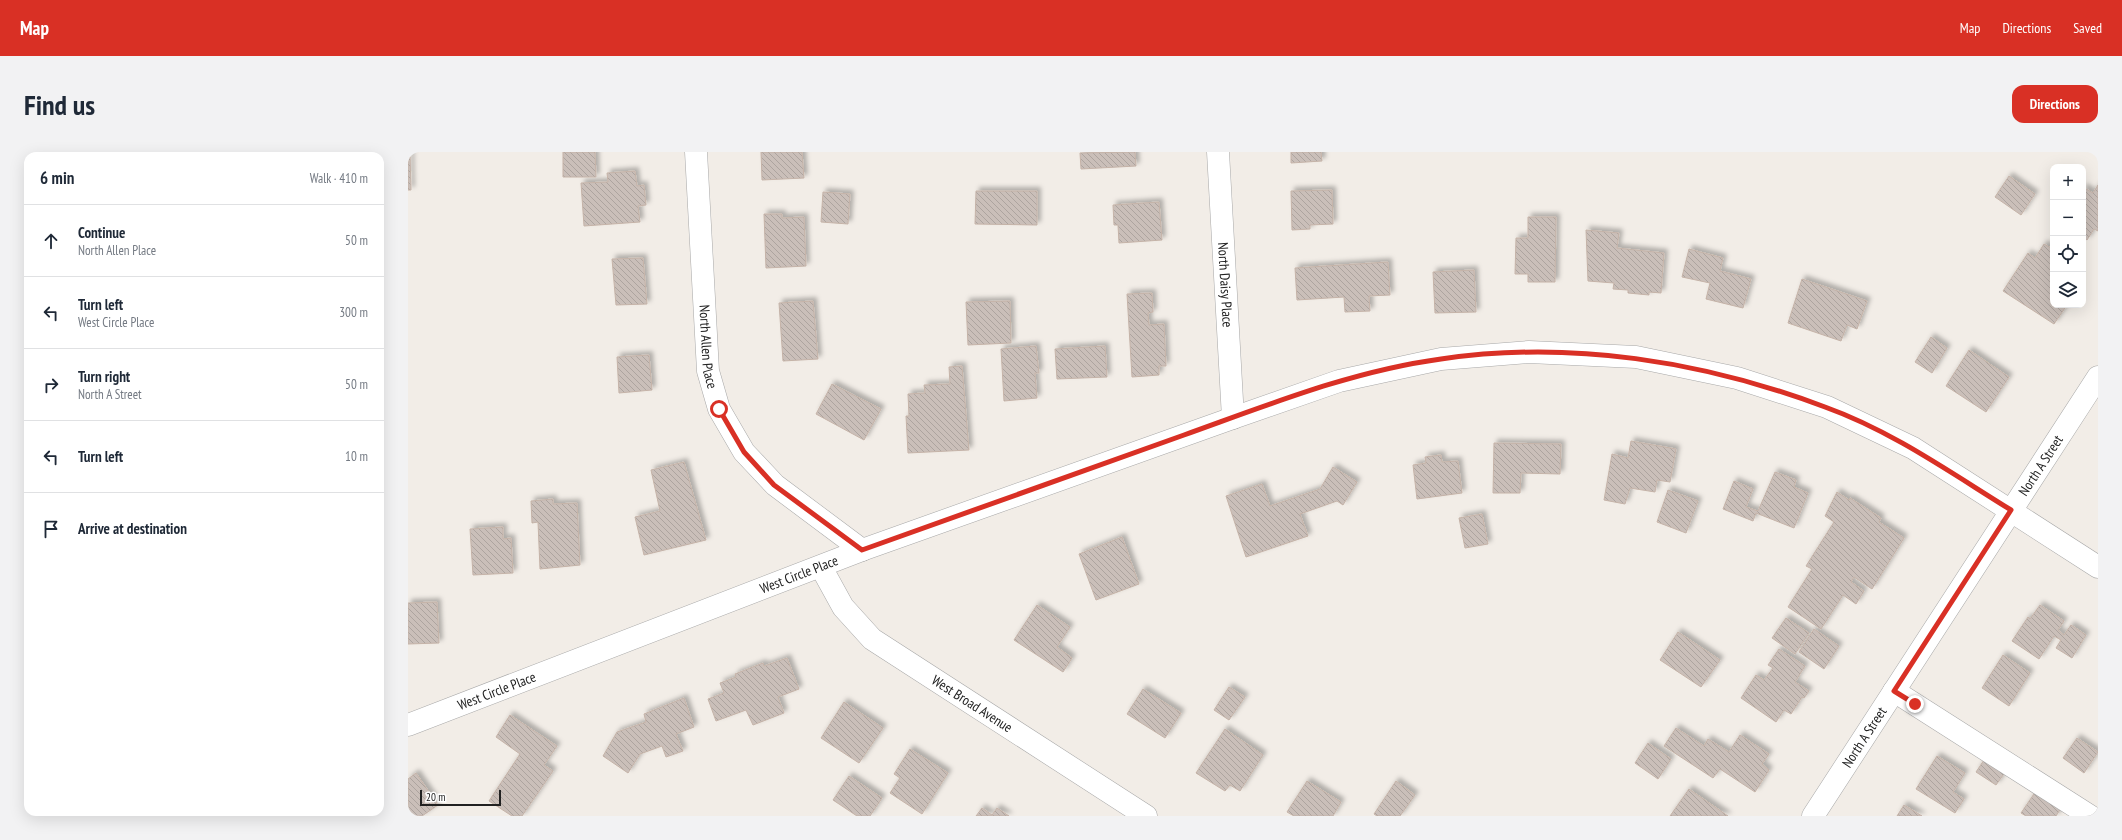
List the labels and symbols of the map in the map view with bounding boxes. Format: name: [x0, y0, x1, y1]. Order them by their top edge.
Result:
street label: North Daisy Place: [1214, 242, 1237, 328]
street label: North Allen Place: [695, 304, 722, 391]
route start: [710, 400, 728, 418]
street label: North A Street: [2014, 432, 2067, 499]
street label: West Circle Place: [757, 551, 841, 598]
street label: West Circle Place: [455, 668, 538, 714]
street label: West Broad Avenue: [928, 671, 1016, 736]
route end: [1906, 695, 1924, 713]
street label: North A Street: [1838, 703, 1890, 771]
scale bar: [420, 788, 501, 807]

